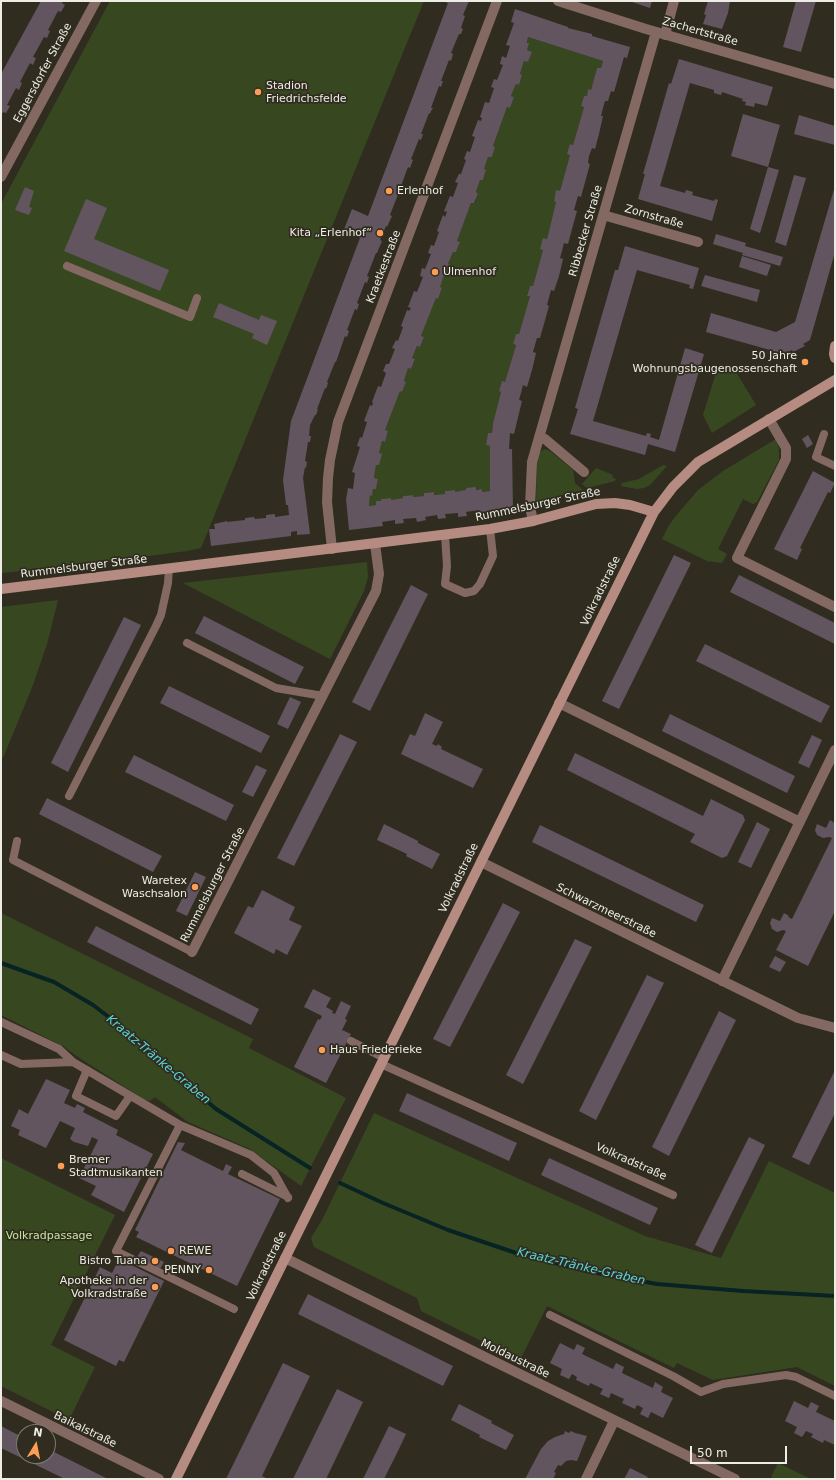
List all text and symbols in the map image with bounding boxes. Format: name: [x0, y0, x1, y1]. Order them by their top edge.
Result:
street label: Zachertstraße: [661, 15, 739, 49]
street label: Eggersdorfer Straße: [11, 21, 75, 125]
place label: Stadion Friedrichsfelde: [266, 79, 347, 105]
marker: Stadion Friedrichsfelde: [253, 87, 263, 97]
place label: Erlenhof: [397, 184, 443, 198]
street label: Ribbecker Straße: [567, 184, 605, 278]
marker: Erlenhof: [384, 186, 394, 196]
street label: Zornstraße: [623, 202, 685, 232]
place label: Kita „Erlenhof“: [290, 226, 372, 240]
marker: Kita „Erlenhof“: [375, 228, 385, 238]
street label: Kraetkestraße: [364, 229, 404, 305]
place label: Ulmenhof: [443, 265, 496, 279]
marker: Ulmenhof: [430, 267, 440, 277]
place label: 50 Jahre Wohnungsbaugenossenschaft: [633, 349, 797, 375]
marker: 50 Jahre Wohnungsbaugenossenschaft: [800, 357, 810, 367]
street label: Rummelsburger Straße: [474, 485, 602, 525]
street label: Rummelsburger Straße: [20, 553, 148, 581]
street label: Volkradstraße: [578, 554, 624, 628]
street label: Rummelsburger Straße: [178, 825, 248, 945]
street label: Volkradstraße: [436, 841, 482, 915]
place label: Waretex Waschsalon: [122, 874, 187, 900]
street label: Schwarzmeerstraße: [554, 881, 658, 941]
marker: Waretex Waschsalon: [190, 882, 200, 892]
water label: Kraatz-Tränke-Graben: [103, 1012, 213, 1108]
place label: Haus Friederieke: [330, 1043, 422, 1057]
marker: Haus Friederieke: [317, 1045, 327, 1055]
street label: Volkradstraße: [594, 1140, 668, 1184]
place label: Bremer Stadtmusikanten: [69, 1153, 163, 1179]
marker: Bremer Stadtmusikanten: [56, 1161, 66, 1171]
park label: Volkradpassage: [6, 1229, 92, 1243]
street label: Volkradstraße: [244, 1229, 290, 1303]
place label: REWE: [179, 1244, 211, 1258]
water label: Kraatz-Tränke-Graben: [516, 1245, 646, 1289]
marker: REWE: [166, 1246, 176, 1256]
place label: Bistro Tuana: [79, 1254, 147, 1268]
marker: Bistro Tuana: [150, 1256, 160, 1266]
place label: PENNY: [164, 1263, 201, 1277]
marker: PENNY: [204, 1265, 214, 1275]
place label: Apotheke in der Volkradstraße: [60, 1274, 147, 1300]
marker: Apotheke in der Volkradstraße: [150, 1282, 160, 1292]
street label: Moldaustraße: [478, 1337, 552, 1381]
street label: Baikalstraße: [51, 1409, 119, 1451]
north arrow: [16, 1424, 56, 1464]
text: N: [32, 1425, 44, 1440]
scale bar: [692, 1438, 789, 1464]
text: 50 m: [697, 1446, 728, 1460]

